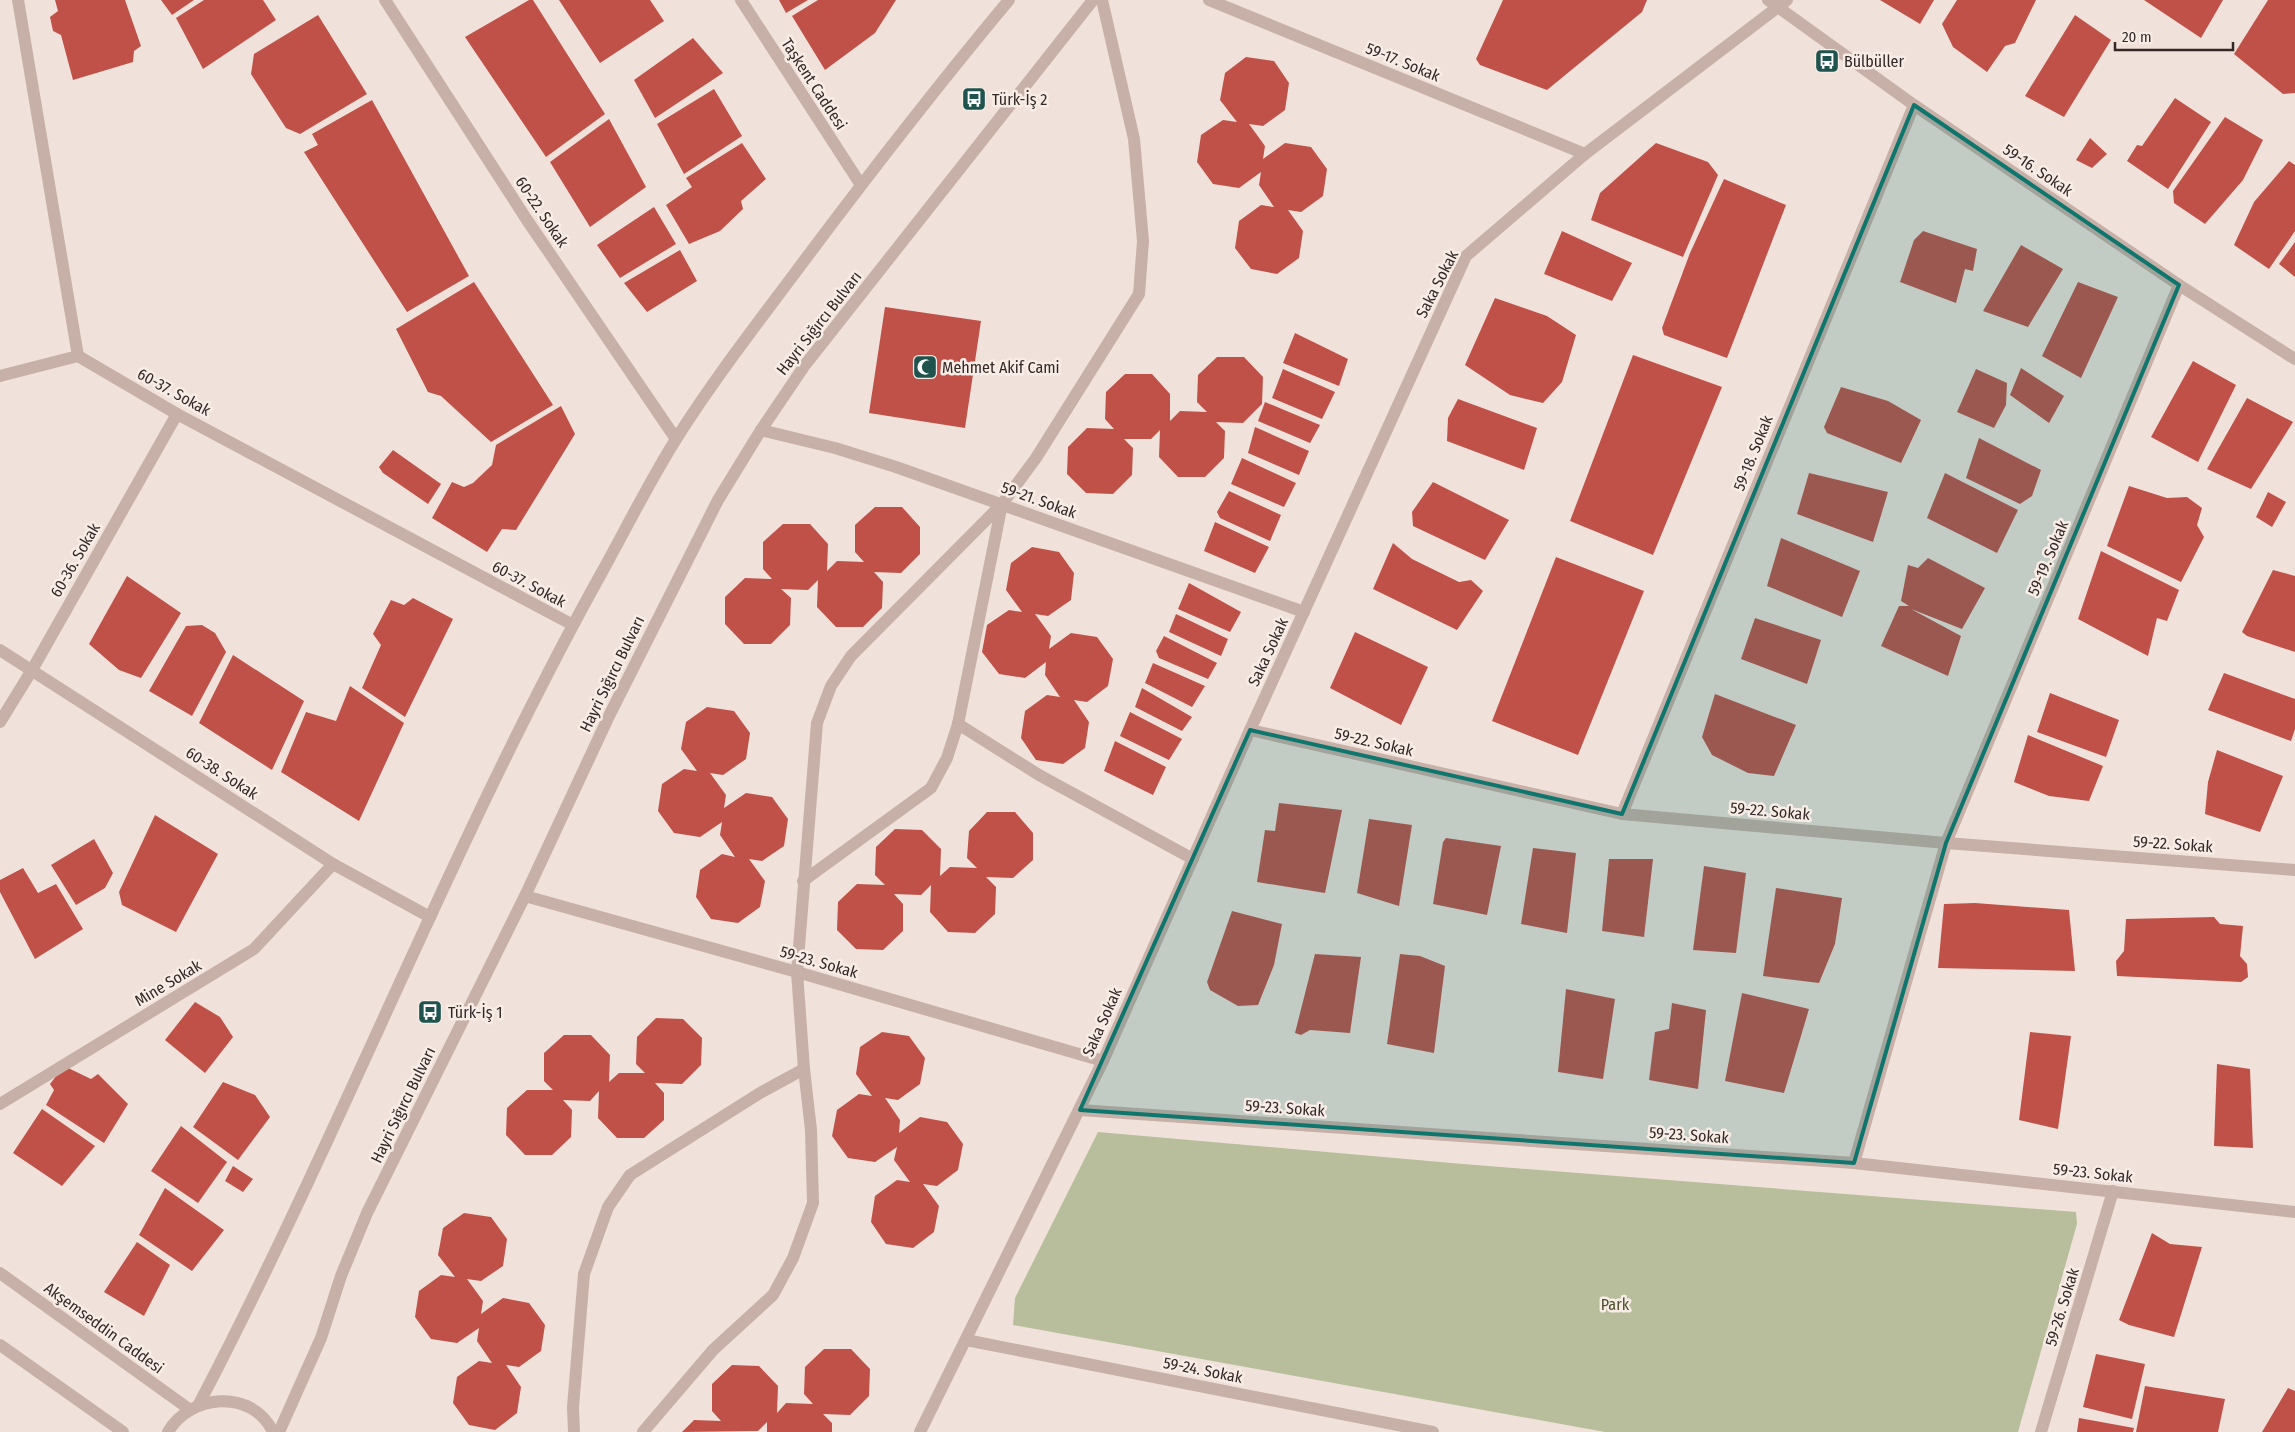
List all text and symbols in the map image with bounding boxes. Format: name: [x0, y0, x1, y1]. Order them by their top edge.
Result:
scale bar: [2115, 20, 2232, 52]
text: 20 m: [2122, 28, 2152, 46]
street label: Taşkent Caddesi: [777, 35, 851, 133]
street label: 59-17. Sokak: [1363, 39, 1443, 86]
bus stop icon: Bülbüller: [1814, 48, 1840, 74]
place label: Bülbüller: [1844, 52, 1904, 71]
bus stop icon: Türk-İş 2: [961, 86, 987, 112]
place label: Türk-İş 2: [992, 90, 1047, 109]
street label: 59-16. Sokak: [2000, 140, 2077, 201]
street label: 60-22. Sokak: [511, 173, 573, 251]
street label: Saka Sokak: [1412, 246, 1462, 321]
street label: Hayri Sığırcı Bulvarı: [773, 267, 865, 379]
mosque icon: Mehmet Akif Cami: [912, 354, 938, 380]
place label: Mehmet Akif Cami: [942, 358, 1060, 377]
street label: 60-37. Sokak: [134, 364, 214, 420]
street label: 59-18. Sokak: [1729, 412, 1777, 494]
street label: 59-21. Sokak: [999, 478, 1080, 523]
street label: 59-19. Sokak: [2024, 517, 2073, 598]
street label: 60-36. Sokak: [46, 519, 104, 600]
street label: 60-37. Sokak: [489, 557, 570, 612]
street label: Hayri Sığırcı Bulvarı: [576, 613, 648, 735]
street label: Saka Sokak: [1244, 614, 1292, 689]
street label: 59-22. Sokak: [1333, 724, 1416, 760]
street label: 60-38. Sokak: [182, 743, 262, 804]
street label: 59-22. Sokak: [1729, 798, 1811, 824]
street label: 59-22. Sokak: [2132, 832, 2214, 856]
street label: 59-23. Sokak: [778, 942, 861, 982]
street label: Mine Sokak: [131, 955, 205, 1010]
street label: Saka Sokak: [1078, 984, 1126, 1059]
bus stop icon: Türk-İş 1: [417, 999, 443, 1025]
place label: Türk-İş 1: [448, 1003, 503, 1022]
street label: Hayri Sığırcı Bulvarı: [367, 1044, 439, 1166]
street label: 59-23. Sokak: [1244, 1096, 1326, 1120]
street label: 59-23. Sokak: [1648, 1123, 1730, 1147]
street label: 59-23. Sokak: [2052, 1159, 2134, 1187]
street label: 59-26. Sokak: [2041, 1265, 2083, 1348]
street label: Akşemseddin Caddesi: [41, 1278, 167, 1378]
park label: Park: [1601, 1295, 1630, 1314]
street label: 59-24. Sokak: [1162, 1353, 1245, 1387]

